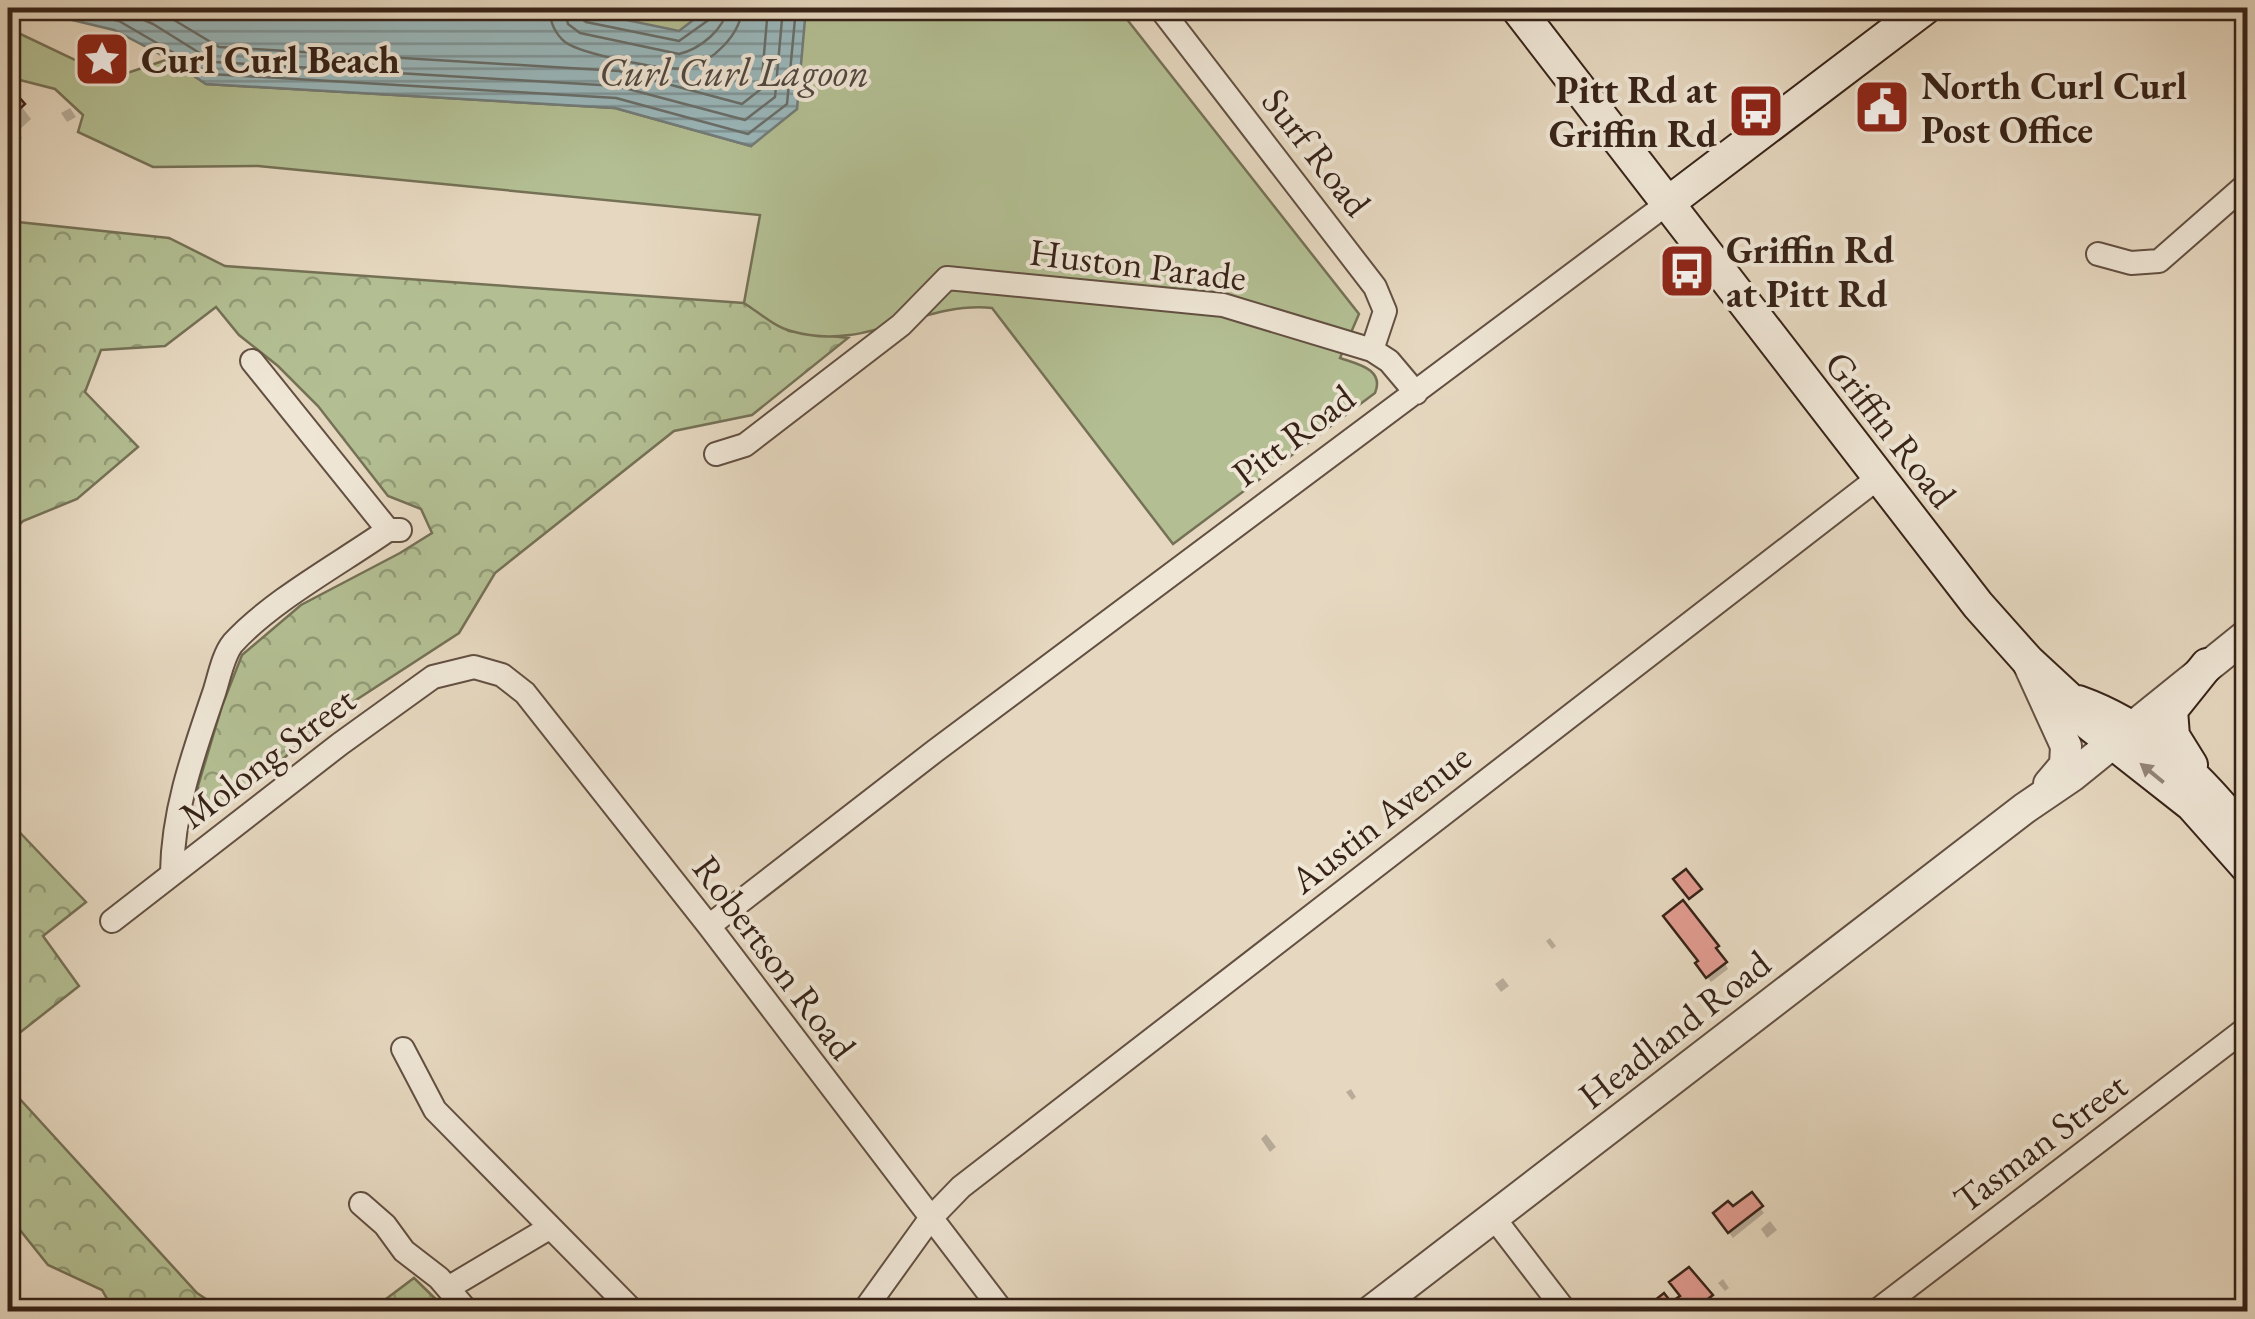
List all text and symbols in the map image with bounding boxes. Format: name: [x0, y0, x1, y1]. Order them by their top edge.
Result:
place icon: Curl Curl Beach: [72, 29, 132, 89]
place label: Curl Curl Beach: [141, 35, 400, 84]
water label: Curl Curl Lagoon: [599, 46, 869, 98]
place label: North Curl Curl Post Office: [1921, 61, 2187, 154]
place label: Pitt Rd at Griffin Rd: [1549, 65, 1717, 158]
public building icon: North Curl Curl Post Office: [1852, 77, 1912, 137]
street label: Surf Road: [1252, 78, 1383, 227]
bus stop icon: Pitt Rd at Griffin Rd: [1726, 81, 1786, 141]
place label: Griffin Rd at Pitt Rd: [1726, 225, 1894, 318]
street label: Huston Parade: [1027, 226, 1249, 302]
bus stop icon: Griffin Rd at Pitt Rd: [1657, 241, 1717, 301]
street label: Griffin Road: [1814, 340, 1968, 518]
street label: Pitt Road: [1222, 372, 1365, 497]
street label: Molong Street: [169, 675, 365, 839]
street label: Austin Avenue: [1279, 732, 1480, 905]
one-way arrow: [2139, 763, 2165, 784]
street label: Robertson Road: [682, 845, 868, 1069]
street label: Headland Road: [1568, 938, 1781, 1119]
street label: Tasman Street: [1943, 1061, 2137, 1223]

